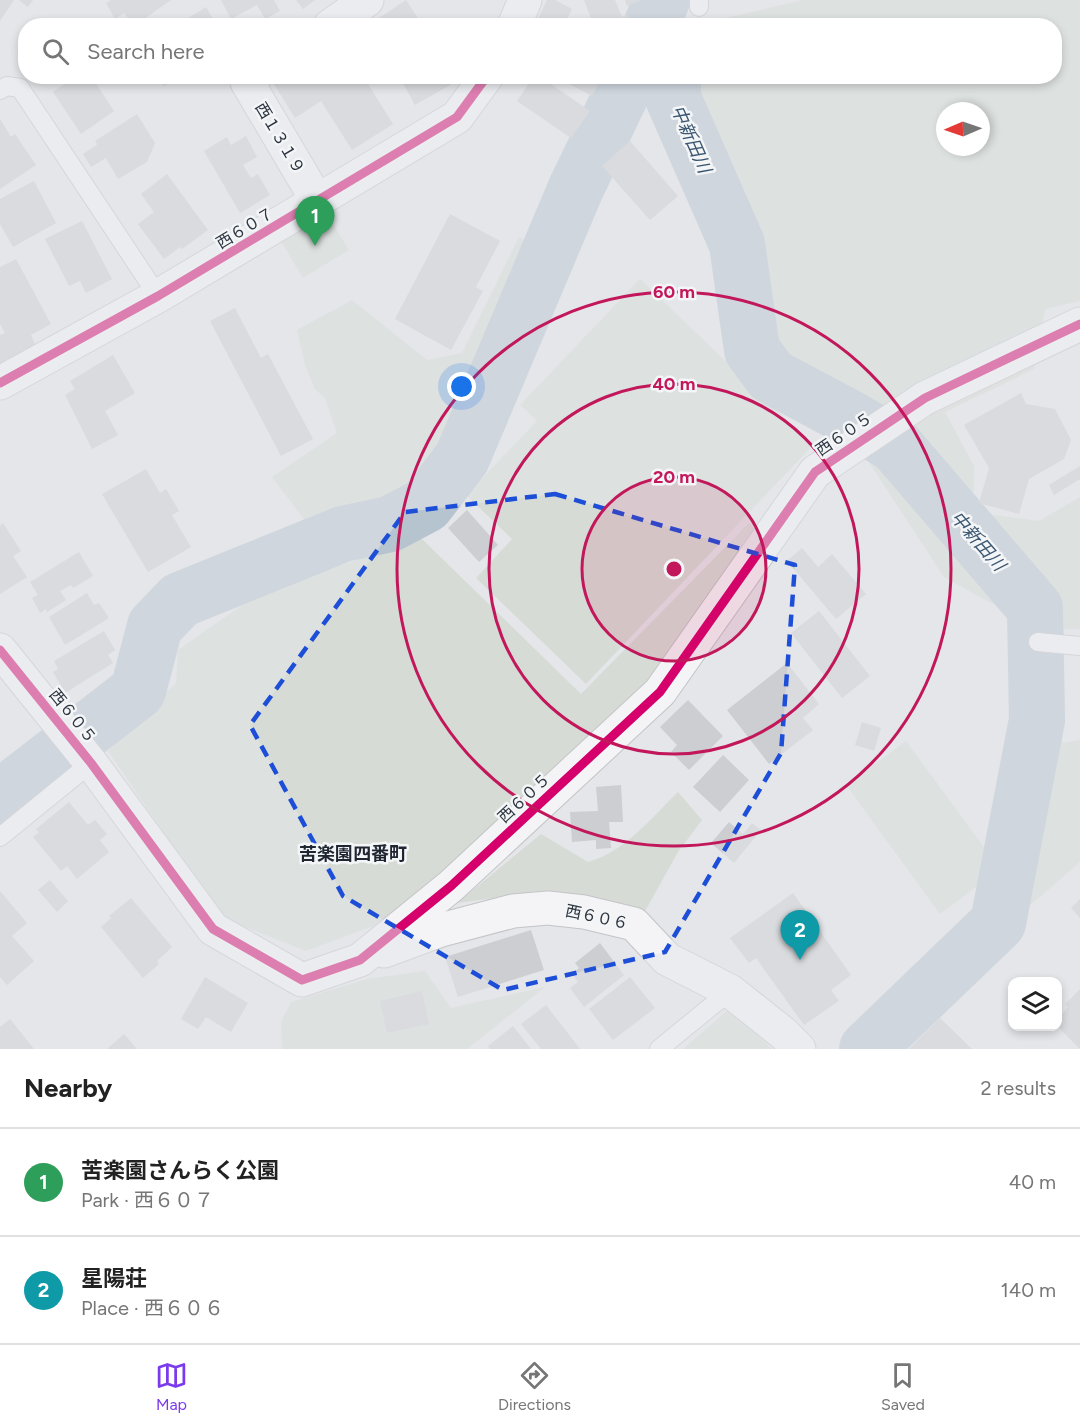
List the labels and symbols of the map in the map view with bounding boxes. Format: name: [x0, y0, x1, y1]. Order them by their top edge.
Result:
street label: 西１３１９: [251, 99, 309, 177]
water label: 中新田川: [666, 102, 717, 178]
north arrow: [936, 102, 990, 156]
pin: 1: [296, 196, 334, 246]
street label: 西６０７: [213, 203, 277, 253]
text: 60 m: [653, 281, 695, 303]
your location: [447, 372, 476, 401]
text: 40 m: [652, 373, 696, 395]
street label: 西６０５: [812, 408, 876, 460]
text: 20 m: [653, 466, 695, 488]
water label: 中新田川: [946, 507, 1011, 577]
centre of rings: [664, 559, 684, 579]
street label: 西６０５: [45, 685, 101, 747]
street label: 西６０５: [494, 769, 554, 827]
district label: 苦楽園四番町: [299, 843, 407, 865]
street label: 西６０６: [564, 901, 630, 933]
pin: 2: [780, 910, 820, 960]

